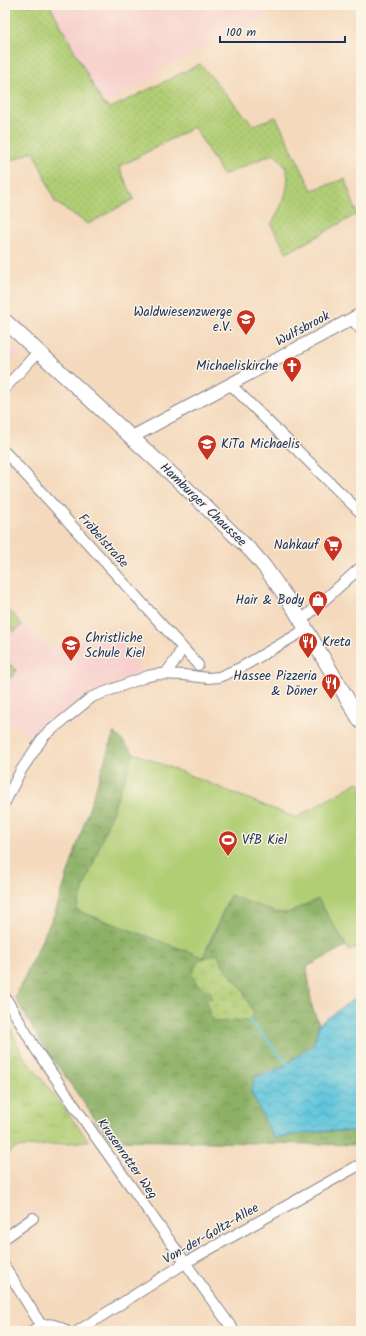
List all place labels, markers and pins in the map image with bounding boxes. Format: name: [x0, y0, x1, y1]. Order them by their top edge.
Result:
place label: Waldwiesenzwerge e.V.: [133, 302, 232, 338]
school or university icon: Waldwiesenzwerge e.V.: [235, 308, 257, 336]
church icon: Michaeliskirche: [281, 355, 303, 383]
place label: Michaeliskirche: [196, 356, 278, 377]
school or university icon: KiTa Michaelis: [196, 433, 218, 461]
place label: KiTa Michaelis: [221, 434, 300, 455]
supermarket icon: Nahkauf: [322, 534, 344, 562]
place label: Nahkauf: [274, 535, 320, 556]
shop icon: Hair & Body: [307, 589, 329, 617]
place label: Hair & Body: [235, 590, 305, 611]
place label: Christliche Schule Kiel: [85, 628, 145, 664]
restaurant icon: Kreta: [297, 631, 319, 659]
place label: Kreta: [322, 632, 351, 653]
school or university icon: Christliche Schule Kiel: [60, 634, 82, 662]
place label: Hassee Pizzeria & Döner: [233, 666, 318, 702]
restaurant icon: Hassee Pizzeria & Döner: [320, 672, 342, 700]
sports icon: VfB Kiel: [217, 829, 239, 857]
place label: VfB Kiel: [242, 830, 287, 851]

